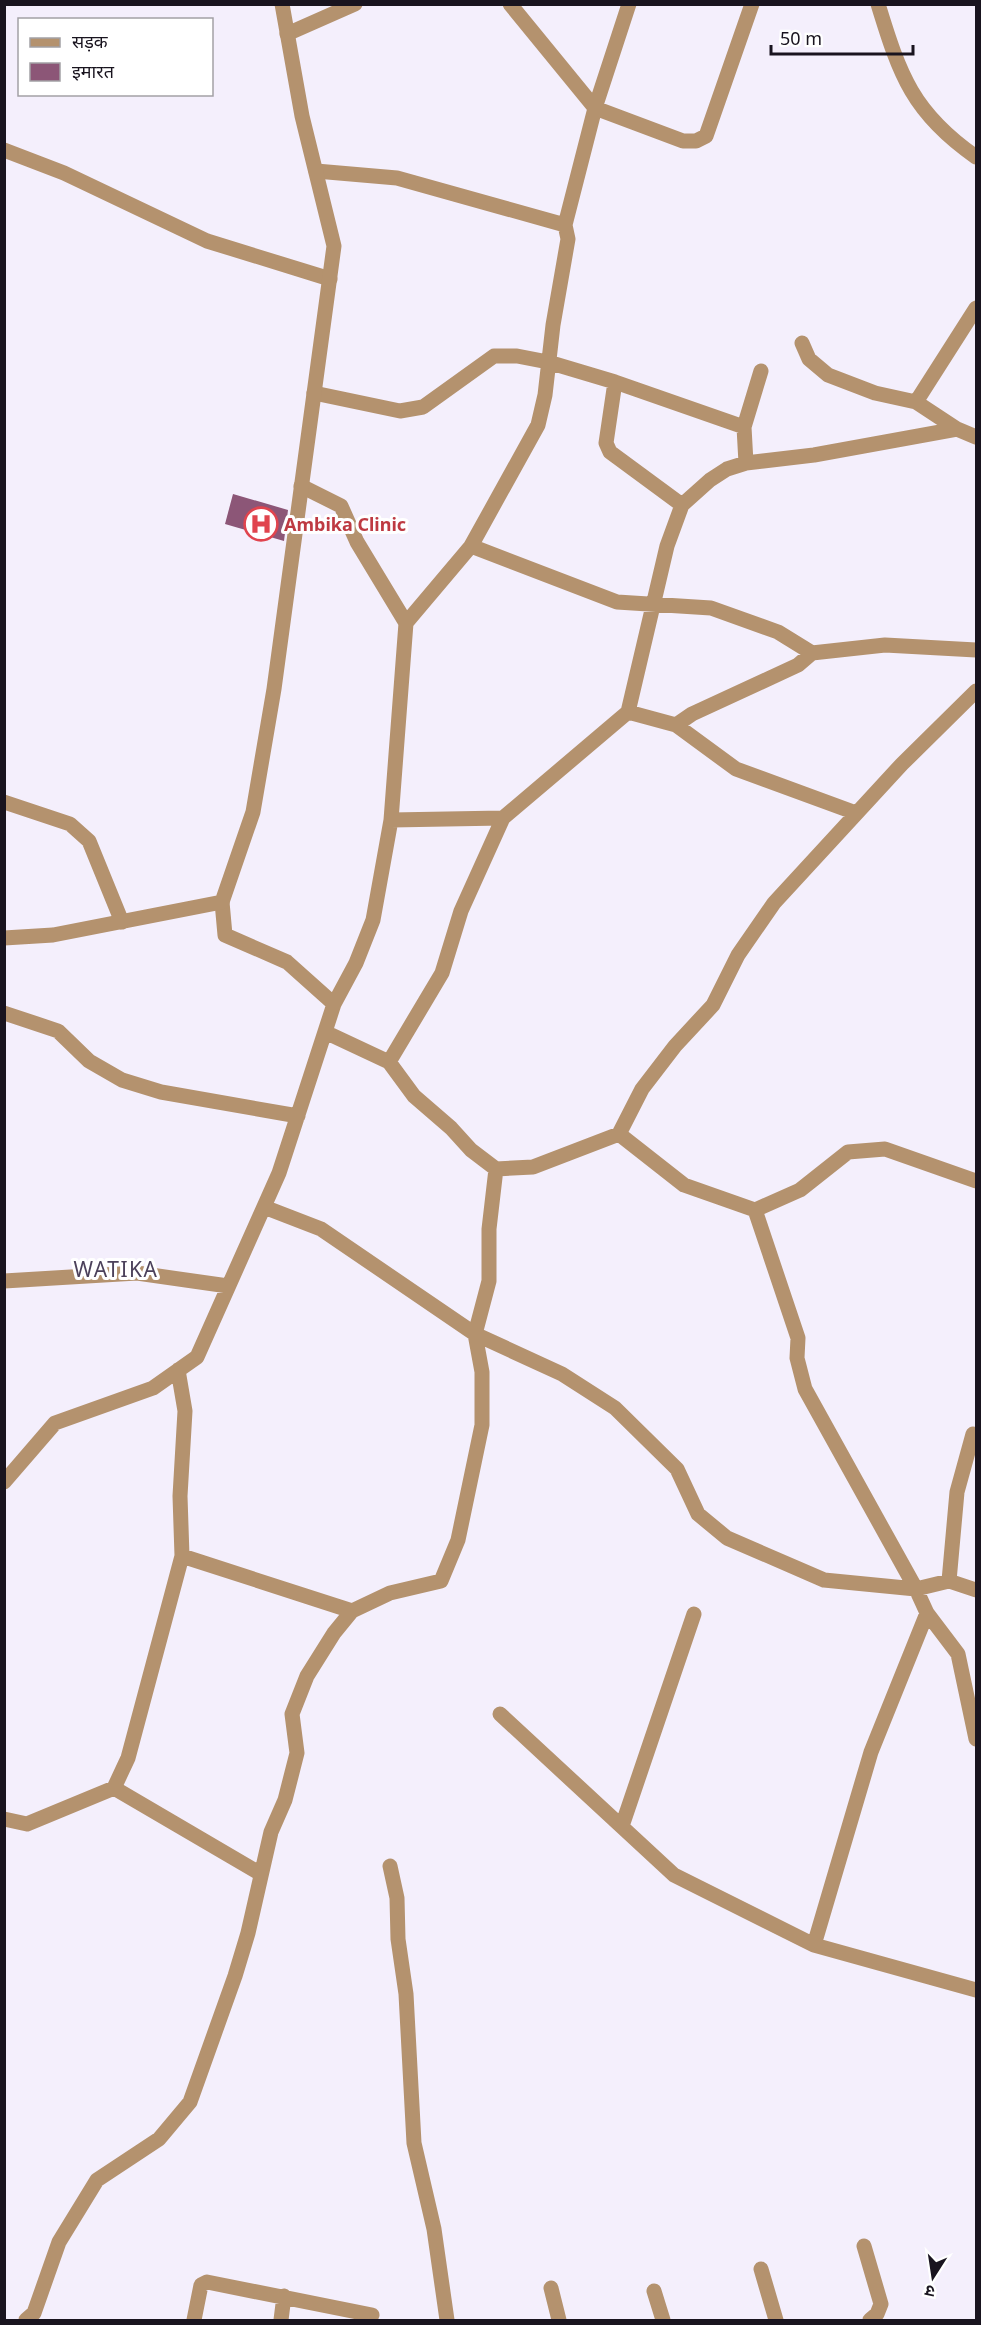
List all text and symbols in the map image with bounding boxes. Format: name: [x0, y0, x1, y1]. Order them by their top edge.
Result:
legend: [18, 18, 213, 96]
scale bar: [771, 18, 914, 56]
text: 50 m: [780, 26, 822, 50]
text: सड़क: [72, 29, 109, 53]
text: इमारत: [72, 59, 115, 83]
hospital icon: Ambika Clinic: [243, 506, 279, 542]
place label: Ambika Clinic: [284, 512, 406, 536]
district label: WATIKA: [74, 1255, 158, 1283]
north arrow: [903, 2247, 963, 2307]
text: उ: [922, 2280, 937, 2303]

